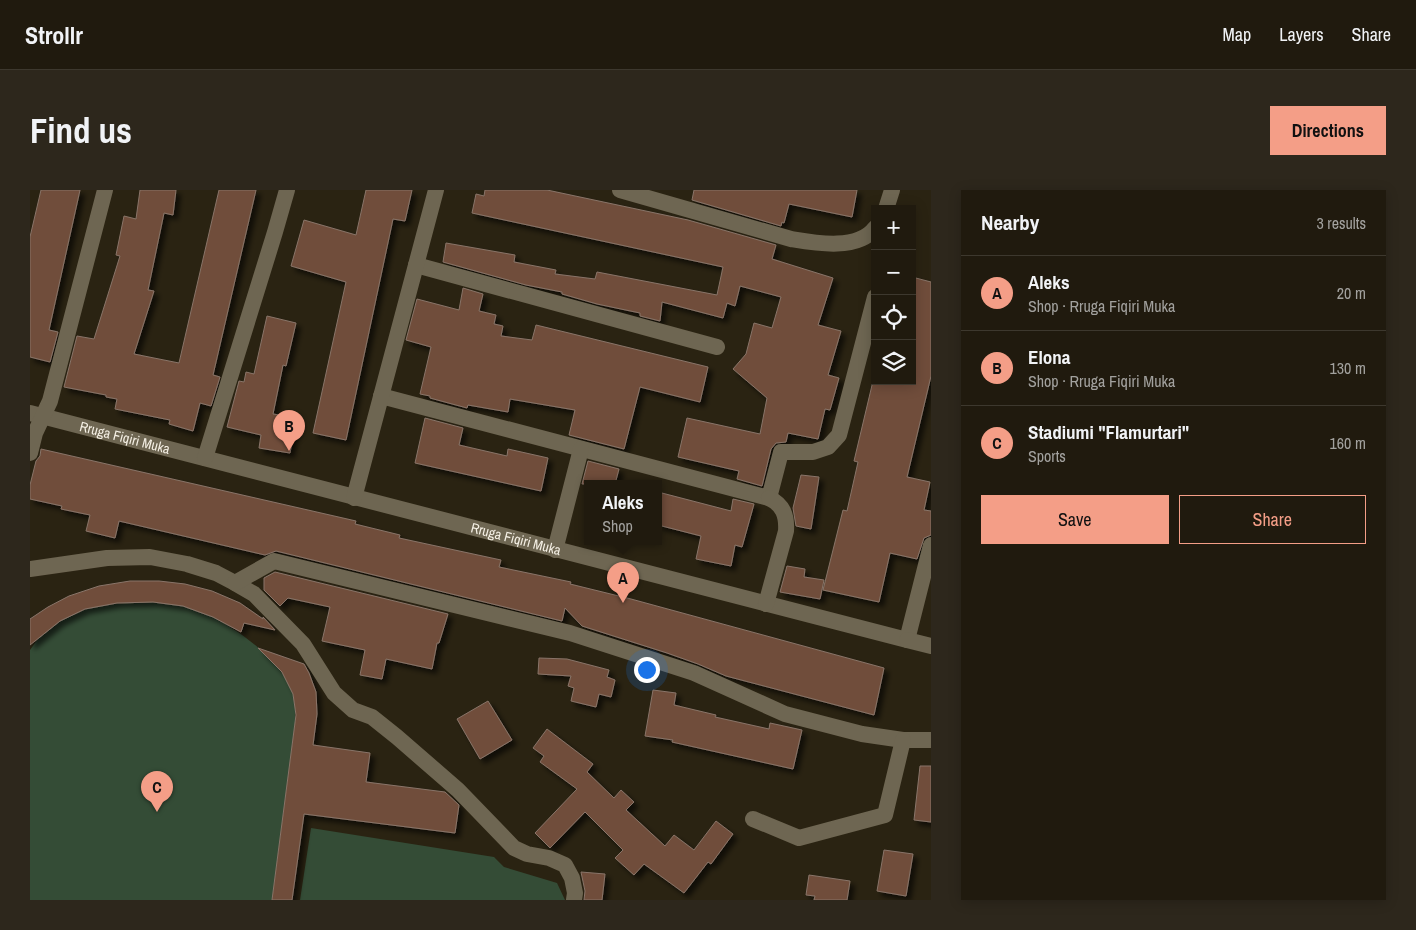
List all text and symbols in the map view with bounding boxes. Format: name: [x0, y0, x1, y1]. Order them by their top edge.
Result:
text: Strollr: [25, 19, 83, 51]
text: Map: [1223, 22, 1251, 47]
text: Layers: [1279, 22, 1324, 47]
text: Share: [1352, 22, 1391, 47]
button: Directions: [1270, 106, 1386, 155]
text: Find us: [30, 107, 132, 154]
map controls: [871, 205, 916, 385]
button: +: [871, 205, 916, 250]
text: Nearby: [981, 208, 1039, 237]
text: 3 results: [1316, 212, 1366, 234]
button: −: [871, 250, 916, 295]
text: Aleks: [1028, 269, 1070, 295]
text: A: [992, 282, 1002, 304]
text: 20 m: [1337, 282, 1366, 304]
button: locate: [871, 295, 916, 340]
text: Shop · Rruga Fiqiri Muka: [1028, 295, 1175, 317]
button: layers: [871, 340, 916, 385]
text: Elona: [1028, 344, 1070, 370]
text: B: [992, 357, 1002, 379]
text: 130 m: [1330, 357, 1366, 379]
text: Shop · Rruga Fiqiri Muka: [1028, 370, 1175, 392]
pin: B: [273, 410, 305, 451]
street label: Rruga Fiqiri Muka: [78, 417, 173, 458]
text: Stadiumi "Flamurtari": [1028, 419, 1189, 445]
text: C: [992, 432, 1002, 454]
text: 160 m: [1330, 432, 1366, 454]
text: Sports: [1028, 445, 1066, 467]
popup: [584, 480, 662, 545]
text: Aleks: [602, 489, 644, 515]
button: Save: [981, 495, 1169, 544]
button: Share: [1179, 495, 1366, 544]
text: Shop: [602, 515, 633, 537]
street label: Rruga Fiqiri Muka: [469, 518, 564, 559]
pin: A: [607, 562, 639, 603]
your location: [634, 657, 660, 683]
pin: C: [141, 771, 173, 812]

